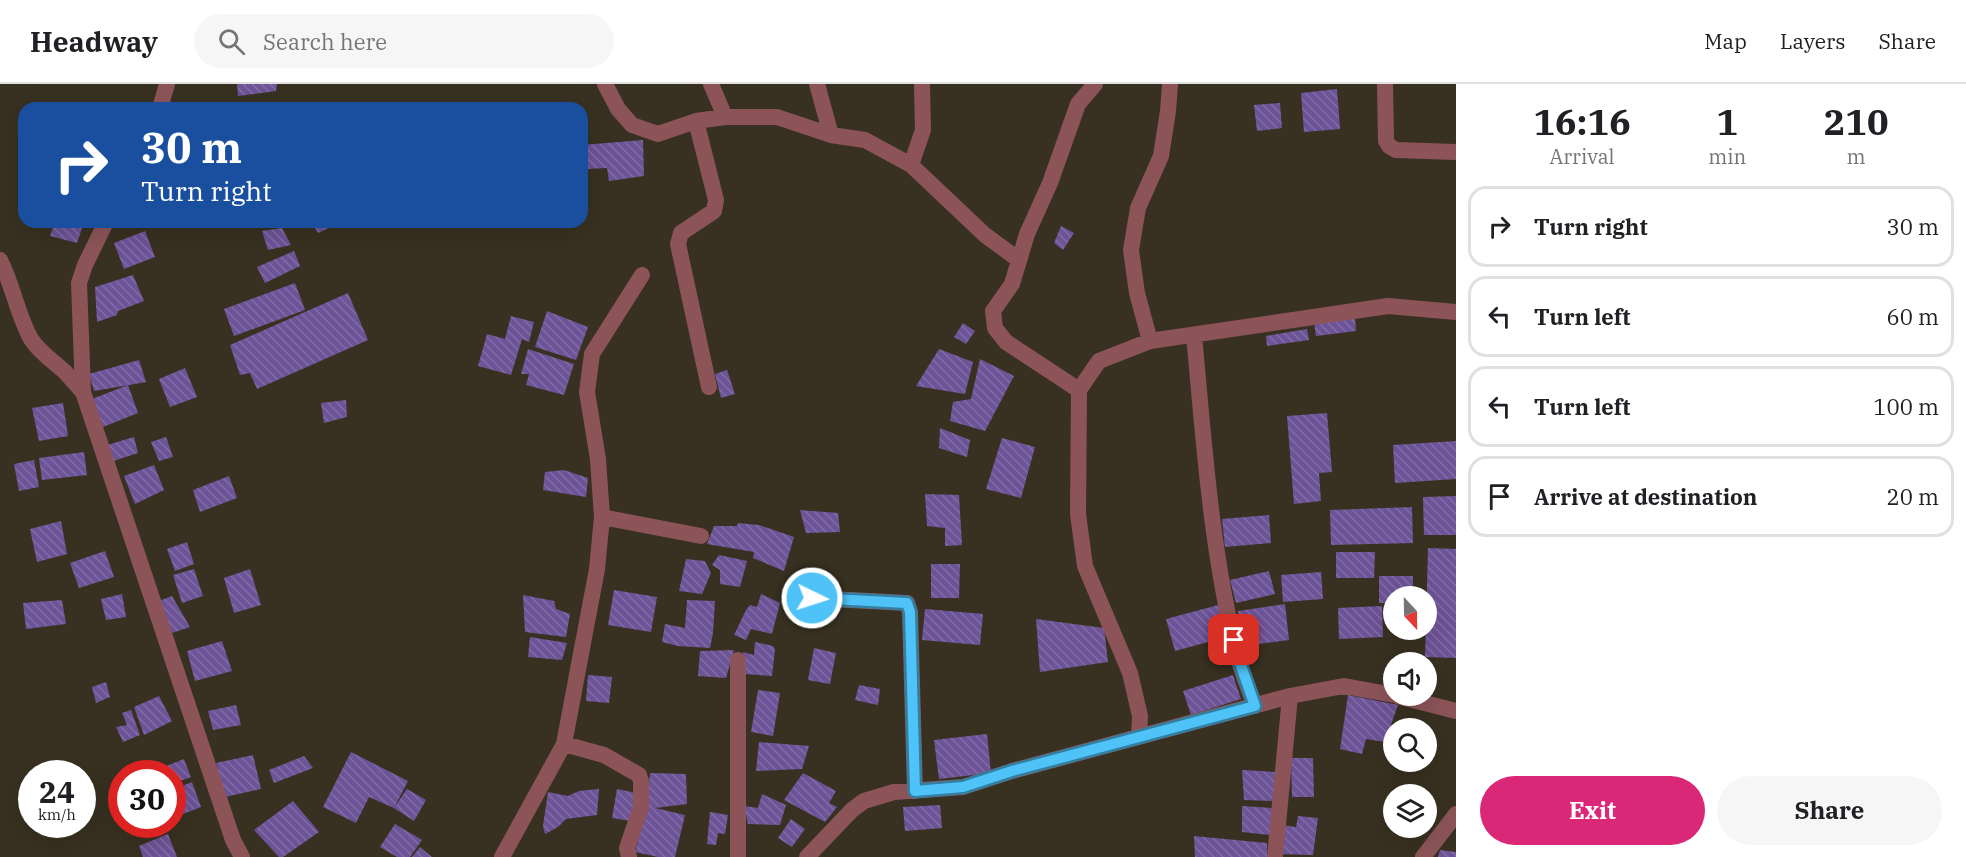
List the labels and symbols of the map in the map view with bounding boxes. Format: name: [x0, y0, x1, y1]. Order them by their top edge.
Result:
position arrow: [780, 566, 844, 630]
north arrow: [1383, 586, 1437, 640]
pin: [1208, 614, 1259, 665]
speed limit sign: 30: [108, 760, 186, 838]

